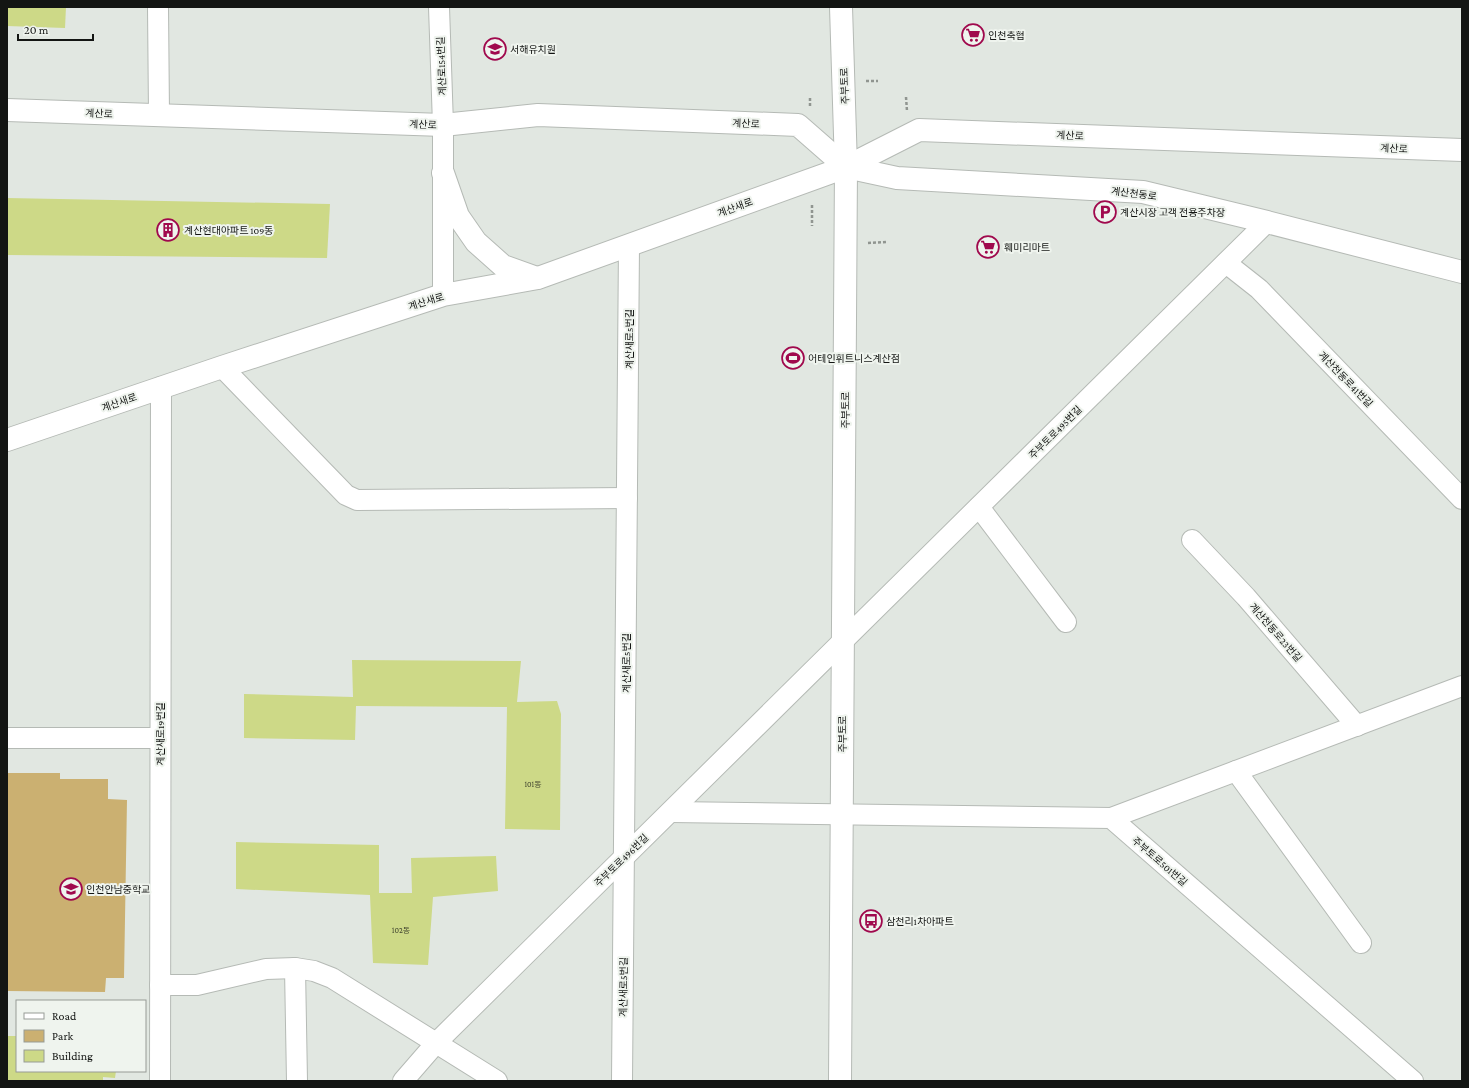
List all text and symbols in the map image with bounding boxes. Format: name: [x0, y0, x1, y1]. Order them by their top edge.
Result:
scale bar: [18, 16, 93, 42]
supermarket icon: 인천축협: [960, 22, 986, 48]
text: 20 m: [24, 23, 49, 37]
place label: 인천축협: [988, 30, 1025, 41]
street label: 계산로154번길: [435, 36, 448, 96]
school or university icon: 서해유치원: [482, 36, 508, 62]
place label: 서해유치원: [510, 44, 556, 55]
street label: 주부토로: [838, 67, 851, 105]
street label: 계산로: [85, 108, 113, 119]
street label: 계산로: [732, 118, 760, 129]
street label: 계산로: [409, 119, 437, 130]
street label: 계산로: [1056, 130, 1084, 141]
street label: 계산로: [1380, 143, 1408, 154]
street label: 계산천동로: [1110, 185, 1157, 202]
street label: 계산새로: [716, 196, 754, 219]
parking icon: 계산시장 고객 전용주차장: [1092, 199, 1118, 225]
place label: 계산시장 고객 전용주차장: [1120, 207, 1225, 218]
building icon: 계산현대아파트 109동: [155, 217, 181, 243]
place label: 계산현대아파트 109동: [184, 225, 274, 236]
supermarket icon: 훼미리마트: [975, 234, 1001, 260]
place label: 훼미리마트: [1004, 242, 1050, 253]
street label: 계산새로: [407, 291, 445, 312]
street label: 계산새로5번길: [624, 309, 635, 369]
sports icon: 어테인휘트니스계산점: [780, 345, 806, 371]
street label: 계산천동로41번길: [1316, 349, 1375, 409]
place label: 어테인휘트니스계산점: [808, 353, 900, 364]
street label: 계산새로: [100, 391, 138, 414]
street label: 주부토로: [840, 392, 851, 428]
street label: 주부토로495번길: [1027, 404, 1084, 461]
street label: 계산천동로23번길: [1247, 601, 1304, 664]
street label: 계산새로5번길: [621, 633, 632, 693]
street label: 계산새로19번길: [155, 702, 166, 766]
street label: 주부토로: [837, 716, 848, 752]
house number: 101동: [524, 780, 542, 789]
street label: 주부토로496번길: [592, 832, 650, 889]
street label: 주부토로501번길: [1130, 835, 1189, 888]
school or university icon: 인천안남중학교: [58, 876, 84, 902]
place label: 인천안남중학교: [86, 884, 150, 895]
bus stop icon: 삼천리1차아파트: [858, 908, 884, 934]
place label: 삼천리1차아파트: [886, 916, 954, 927]
house number: 102동: [392, 926, 410, 935]
street label: 계산새로5번길: [617, 957, 630, 1017]
legend: [16, 1000, 146, 1072]
text: Road: [52, 1009, 77, 1023]
text: Park: [52, 1029, 74, 1043]
text: Building: [52, 1049, 93, 1063]

